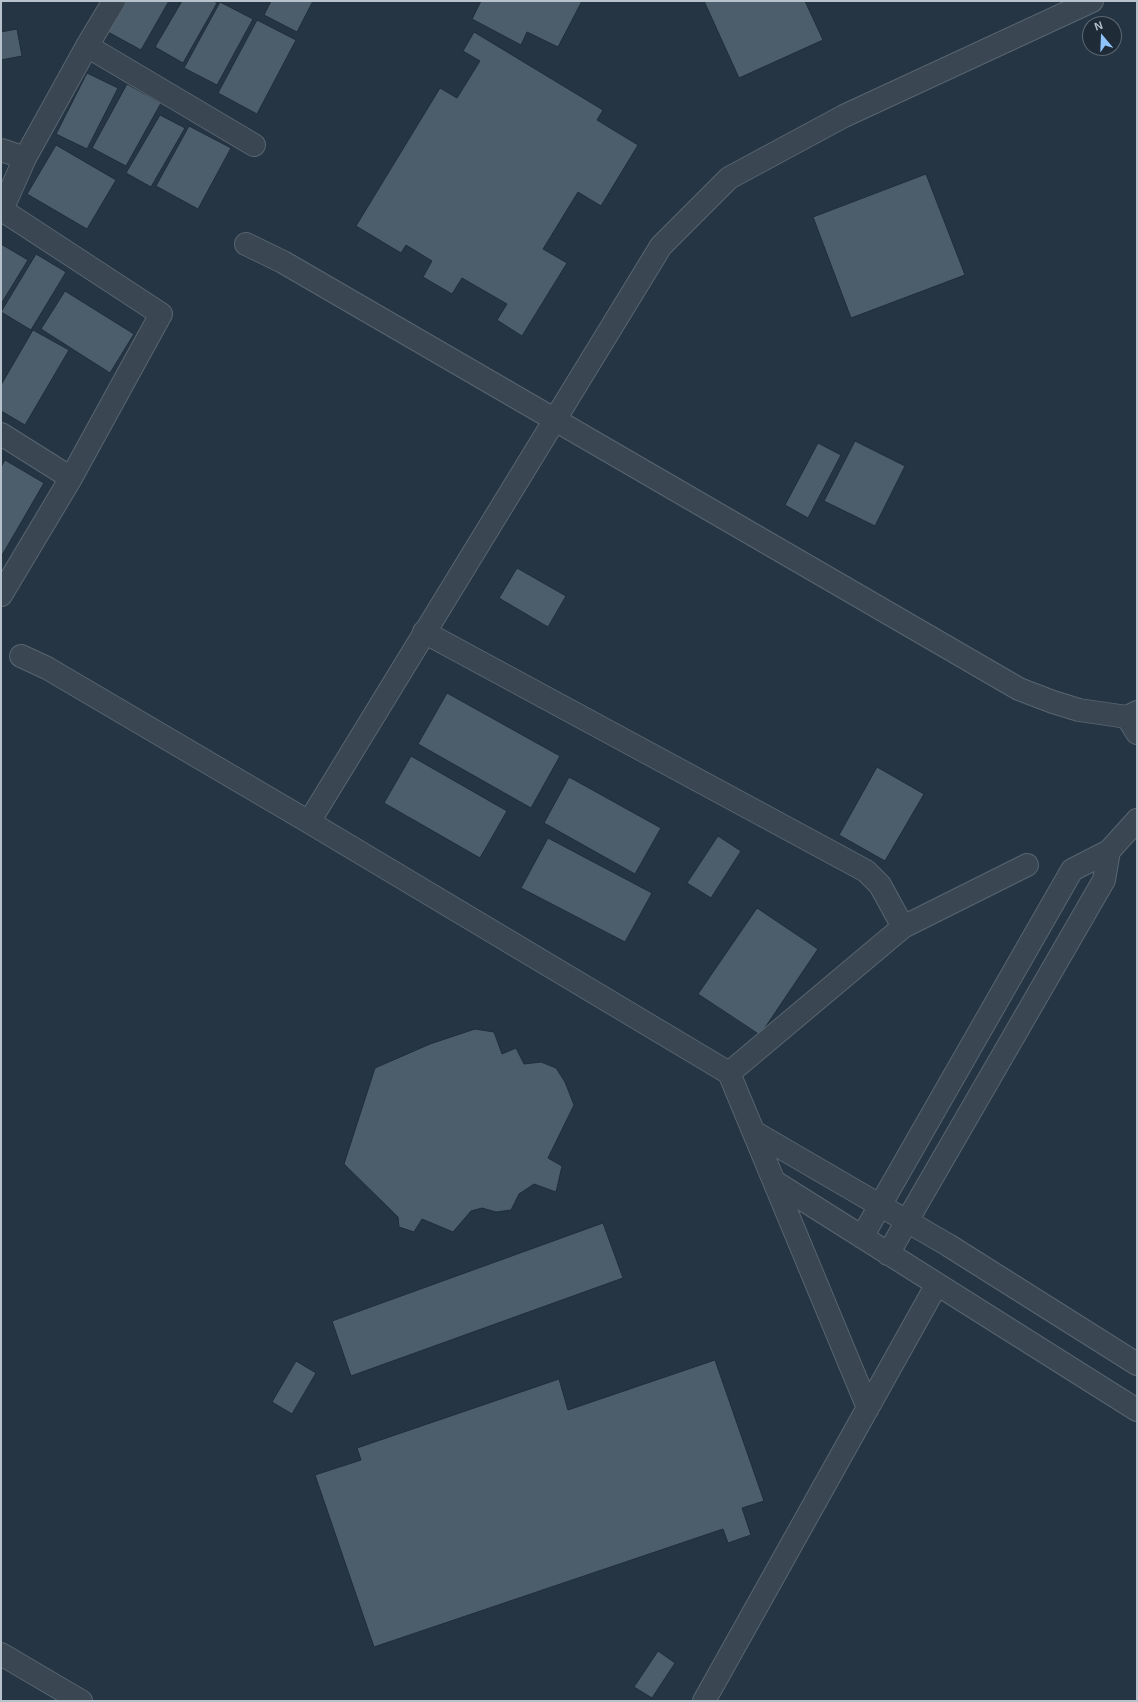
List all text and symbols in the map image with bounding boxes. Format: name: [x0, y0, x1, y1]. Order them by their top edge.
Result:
north arrow: [1082, 16, 1122, 56]
text: N: [1093, 19, 1104, 33]

